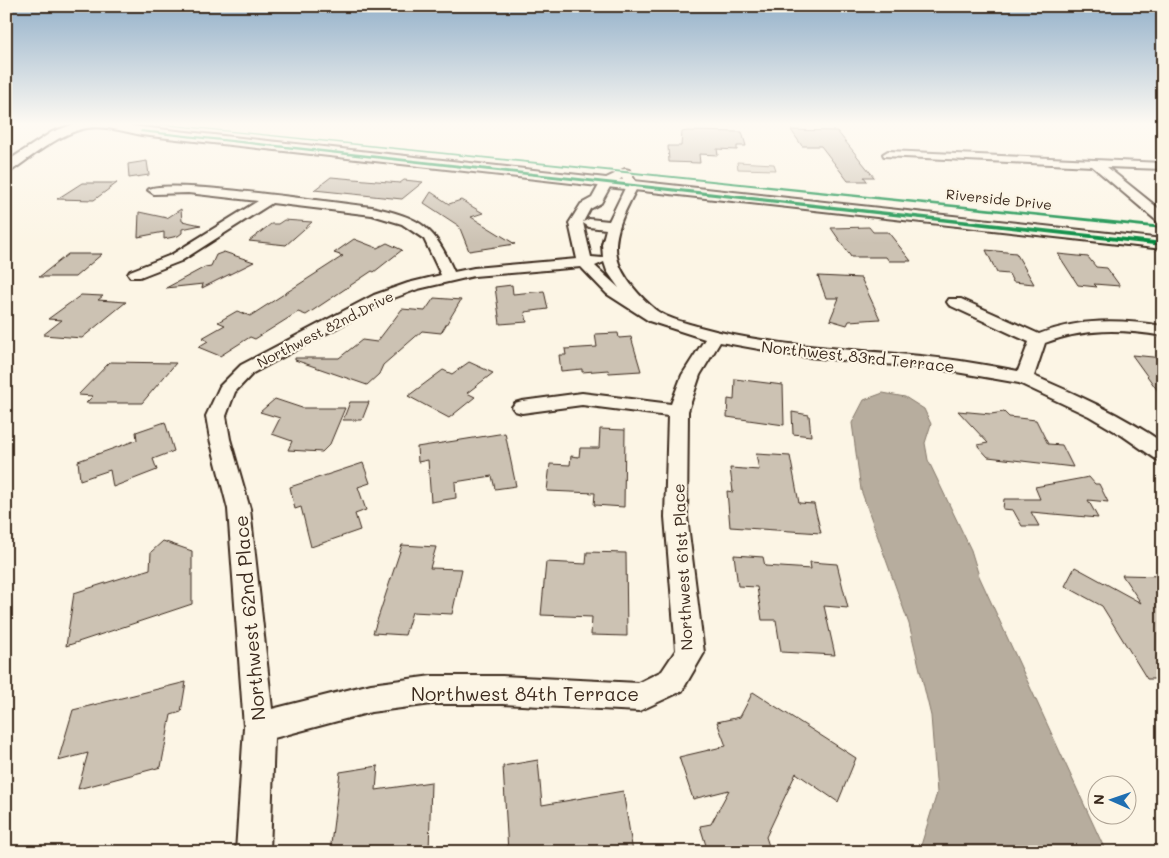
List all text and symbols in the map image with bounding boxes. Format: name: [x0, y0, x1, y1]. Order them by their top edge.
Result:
street label: Riverside Drive: [945, 184, 1053, 214]
street label: Northwest 82nd Drive: [253, 286, 397, 372]
street label: Northwest 83rd Terrace: [760, 335, 956, 377]
street label: Northwest 61st Place: [667, 483, 697, 651]
street label: Northwest 62nd Place: [228, 514, 270, 722]
street label: Northwest 84th Terrace: [411, 681, 639, 706]
north arrow: [1086, 776, 1136, 826]
text: N: [1089, 794, 1108, 805]

